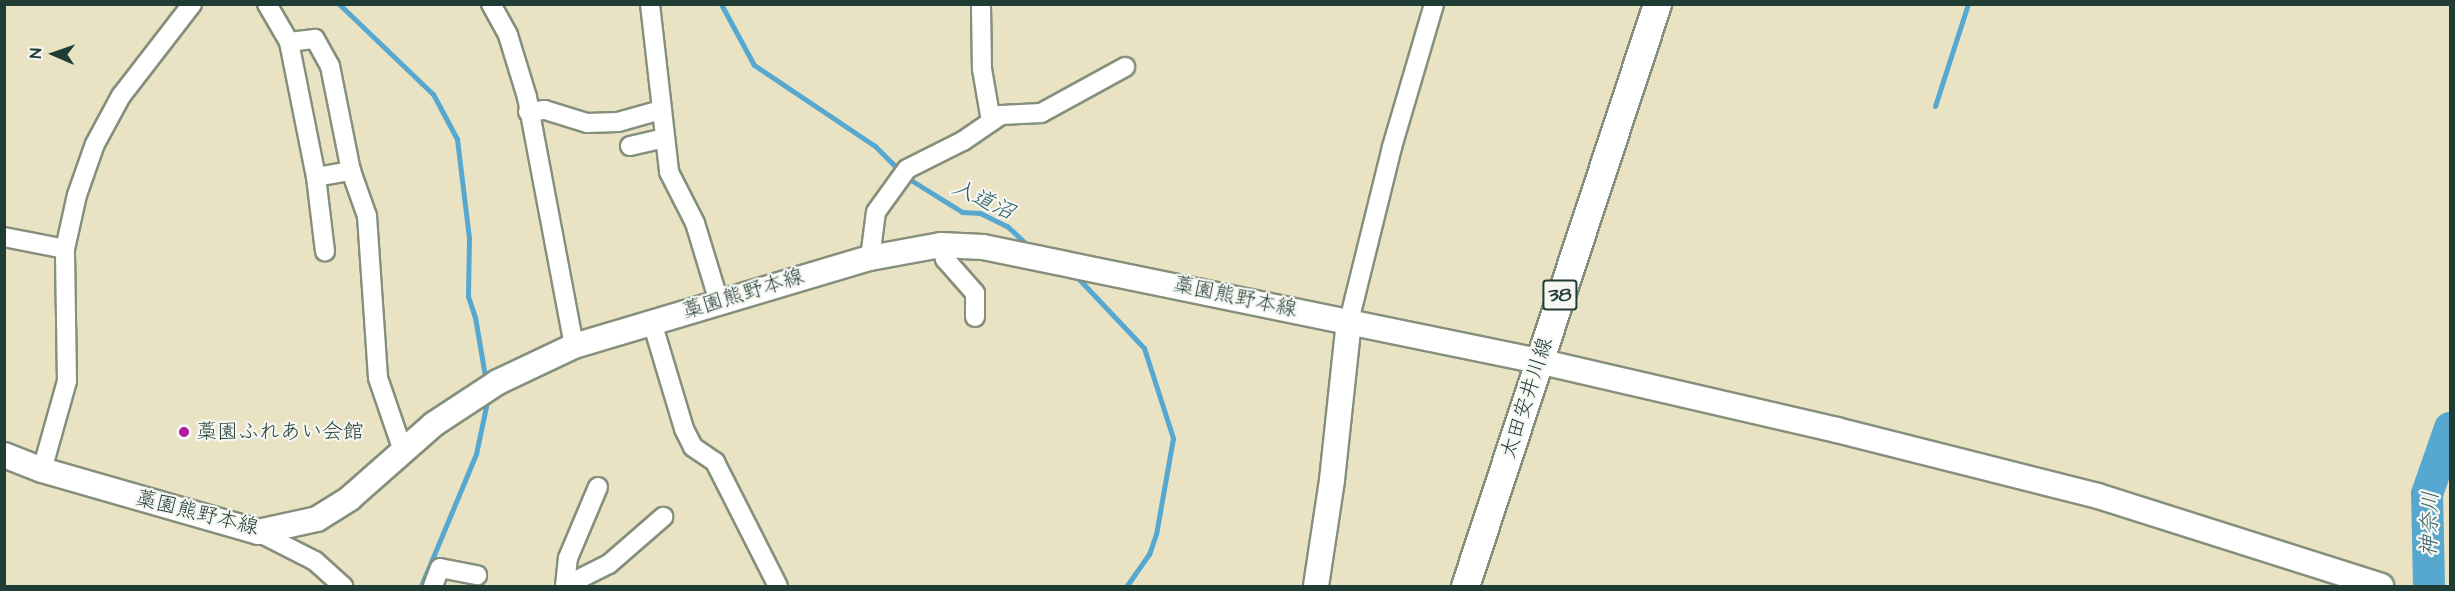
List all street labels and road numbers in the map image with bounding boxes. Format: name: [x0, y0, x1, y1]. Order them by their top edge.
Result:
street label: 藁園熊野本線: [679, 264, 807, 324]
street label: 藁園熊野本線: [1171, 272, 1299, 322]
road number: 38: [1542, 278, 1578, 312]
street label: 太田安井川線: [1496, 334, 1558, 462]
street label: 藁園熊野本線: [133, 486, 261, 540]

